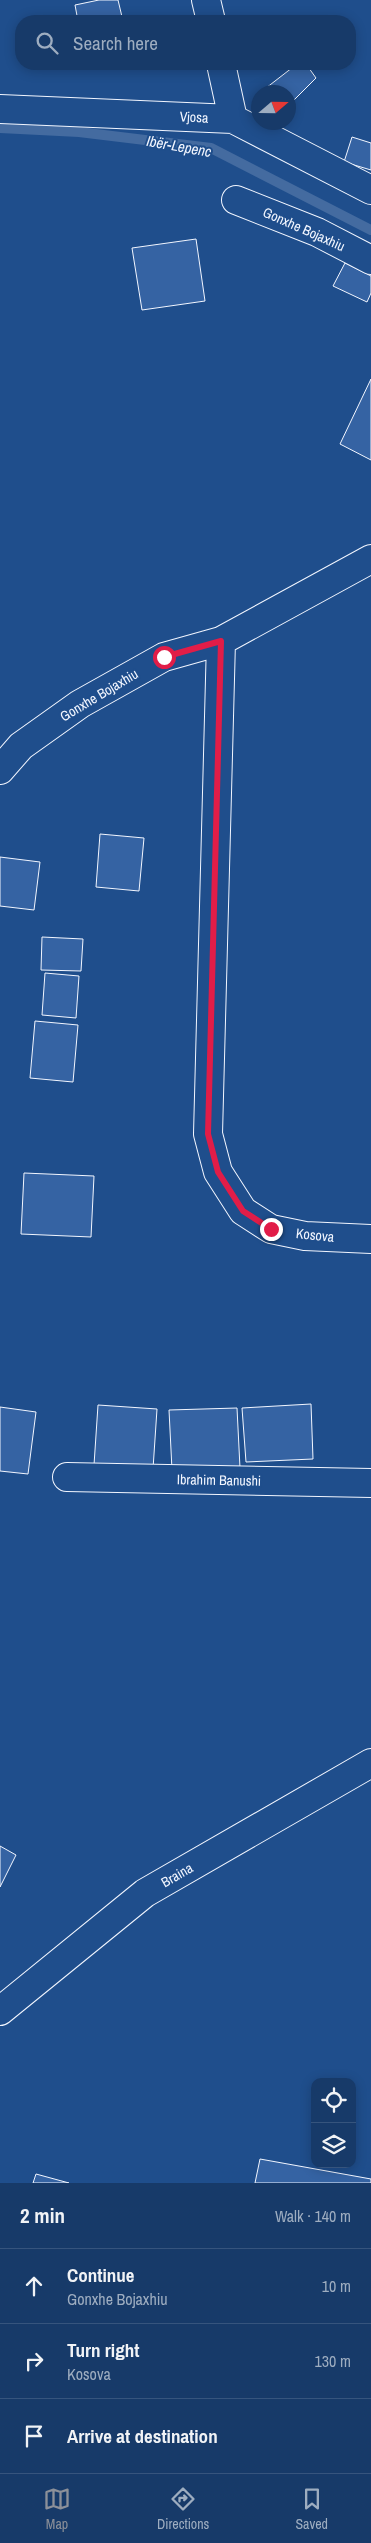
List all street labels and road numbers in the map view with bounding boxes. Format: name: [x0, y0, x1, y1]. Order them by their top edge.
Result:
street label: Vjosa: [179, 107, 209, 127]
street label: Gonxhe Bojaxhiu: [260, 203, 348, 255]
street label: Gonxhe Bojaxhiu: [57, 665, 141, 725]
street label: Kosova: [295, 1224, 336, 1246]
street label: Ibrahim Banushi: [177, 1470, 261, 1490]
street label: Braina: [158, 1858, 197, 1891]

